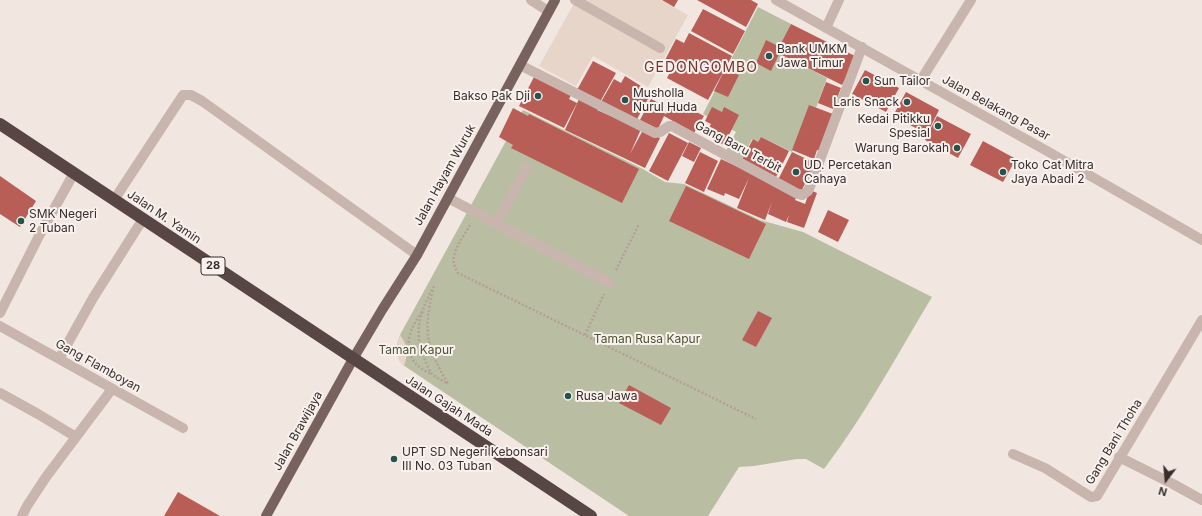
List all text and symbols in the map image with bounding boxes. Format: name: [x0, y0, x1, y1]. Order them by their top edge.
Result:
place label: Bank UMKM Jawa Timur: [777, 42, 847, 70]
marker: Bank UMKM Jawa Timur: [764, 51, 774, 61]
district label: GEDONGOMBO: [644, 60, 758, 76]
street label: Jalan Belakang Pasar: [939, 72, 1053, 144]
place label: Sun Tailor: [874, 74, 930, 88]
marker: Sun Tailor: [861, 76, 871, 86]
place label: Musholla Nurul Huda: [633, 86, 697, 114]
place label: Bakso Pak Dji: [453, 89, 530, 103]
marker: Bakso Pak Dji: [533, 91, 543, 101]
marker: Musholla Nurul Huda: [620, 95, 630, 105]
place label: Laris Snack: [833, 95, 899, 109]
marker: Laris Snack: [902, 97, 912, 107]
place label: Kedai Pitikku Spesial: [857, 112, 930, 140]
street label: Gang Baru Terbit: [692, 118, 784, 176]
marker: Kedai Pitikku Spesial: [933, 121, 943, 131]
street label: Jalan Hayam Wuruk: [411, 122, 479, 228]
place label: Warung Barokah: [855, 141, 949, 155]
marker: Warung Barokah: [952, 143, 962, 153]
place label: UD. Percetakan Cahaya: [804, 158, 892, 186]
place label: Toko Cat Mitra Jaya Abadi 2: [1011, 158, 1094, 186]
marker: UD. Percetakan Cahaya: [791, 167, 801, 177]
marker: Toko Cat Mitra Jaya Abadi 2: [998, 167, 1008, 177]
street label: Jalan M. Yamin: [124, 187, 204, 247]
place label: SMK Negeri 2 Tuban: [29, 207, 97, 235]
marker: SMK Negeri 2 Tuban: [16, 216, 26, 226]
road number: 28: [201, 257, 225, 275]
park label: Taman Rusa Kapur: [594, 332, 700, 346]
street label: Gang Flamboyan: [53, 337, 143, 395]
park label: Taman Kapur: [378, 343, 454, 357]
street label: Jalan Gajah Mada: [403, 372, 495, 440]
street label: Jalan Brawijaya: [270, 389, 326, 473]
place label: Rusa Jawa: [576, 389, 637, 403]
marker: Rusa Jawa: [563, 391, 573, 401]
street label: Gang Bani Thoha: [1083, 397, 1145, 487]
place label: UPT SD Negeri Kebonsari III No. 03 Tuban: [402, 445, 548, 473]
marker: UPT SD Negeri Kebonsari III No. 03 Tuban: [389, 454, 399, 464]
north arrow: [1146, 460, 1186, 500]
text: N: [1157, 484, 1169, 499]

